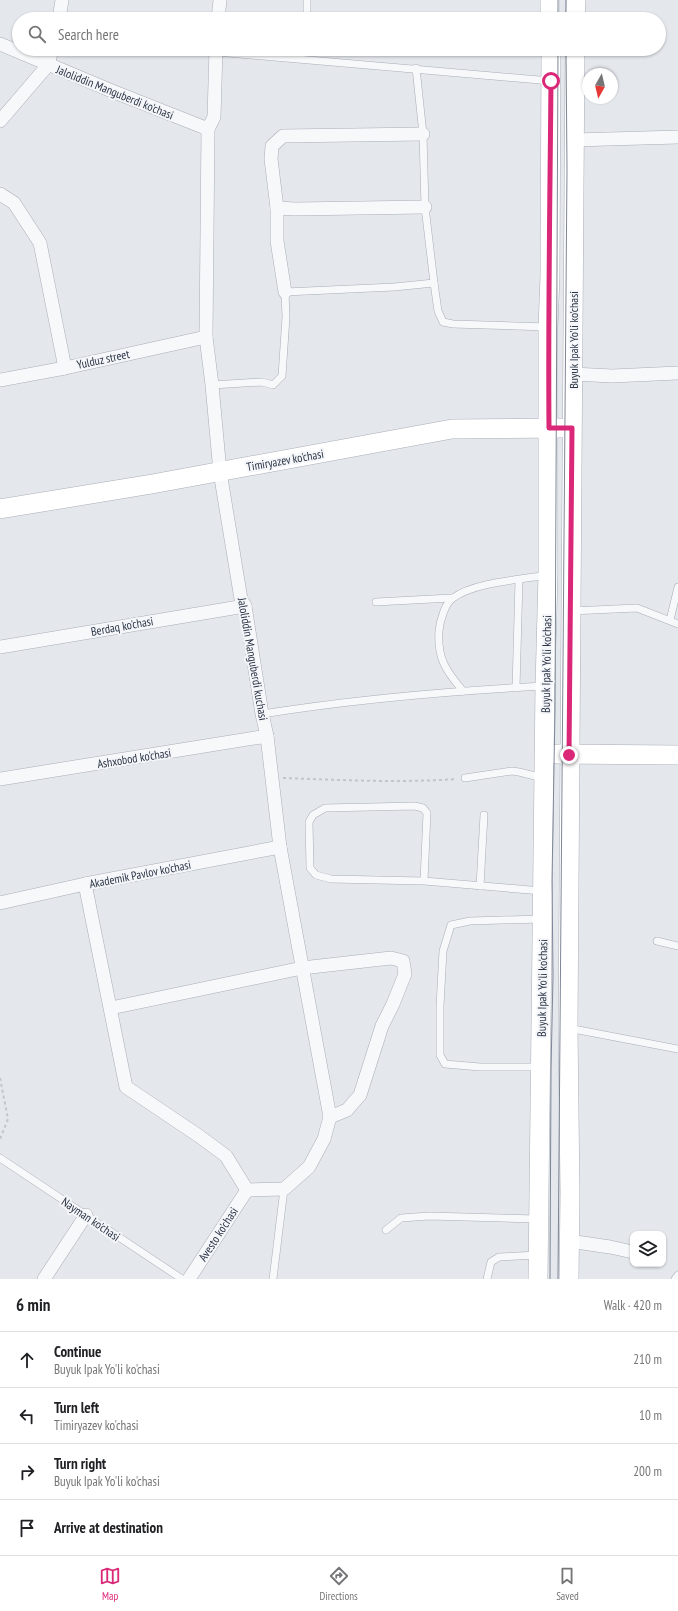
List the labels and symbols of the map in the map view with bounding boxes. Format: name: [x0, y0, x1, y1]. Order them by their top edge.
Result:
street label: Jaloliddin Manguberdi ko'chasi: [53, 61, 176, 122]
north arrow: [582, 68, 618, 104]
route start: [542, 72, 560, 90]
street label: Buyuk Ipak Yo'li ko'chasi: [566, 291, 581, 389]
street label: Yulduz street: [75, 346, 131, 372]
street label: Timiryazev ko'chasi: [245, 446, 325, 474]
street label: Jaloliddin Manguberdi kuchasi: [235, 595, 271, 722]
street label: Berdaq ko'chasi: [90, 613, 154, 639]
street label: Buyuk Ipak Yo'li ko'chasi: [538, 615, 554, 713]
street label: Ashxobod ko'chasi: [96, 745, 172, 771]
route end: [560, 746, 578, 764]
street label: Akademik Pavlov ko'chasi: [88, 857, 192, 891]
street label: Buyuk Ipak Yo'li ko'chasi: [534, 939, 550, 1037]
street label: Nayman ko'chasi: [59, 1194, 123, 1244]
street label: Avesto ko'chasi: [195, 1204, 241, 1264]

